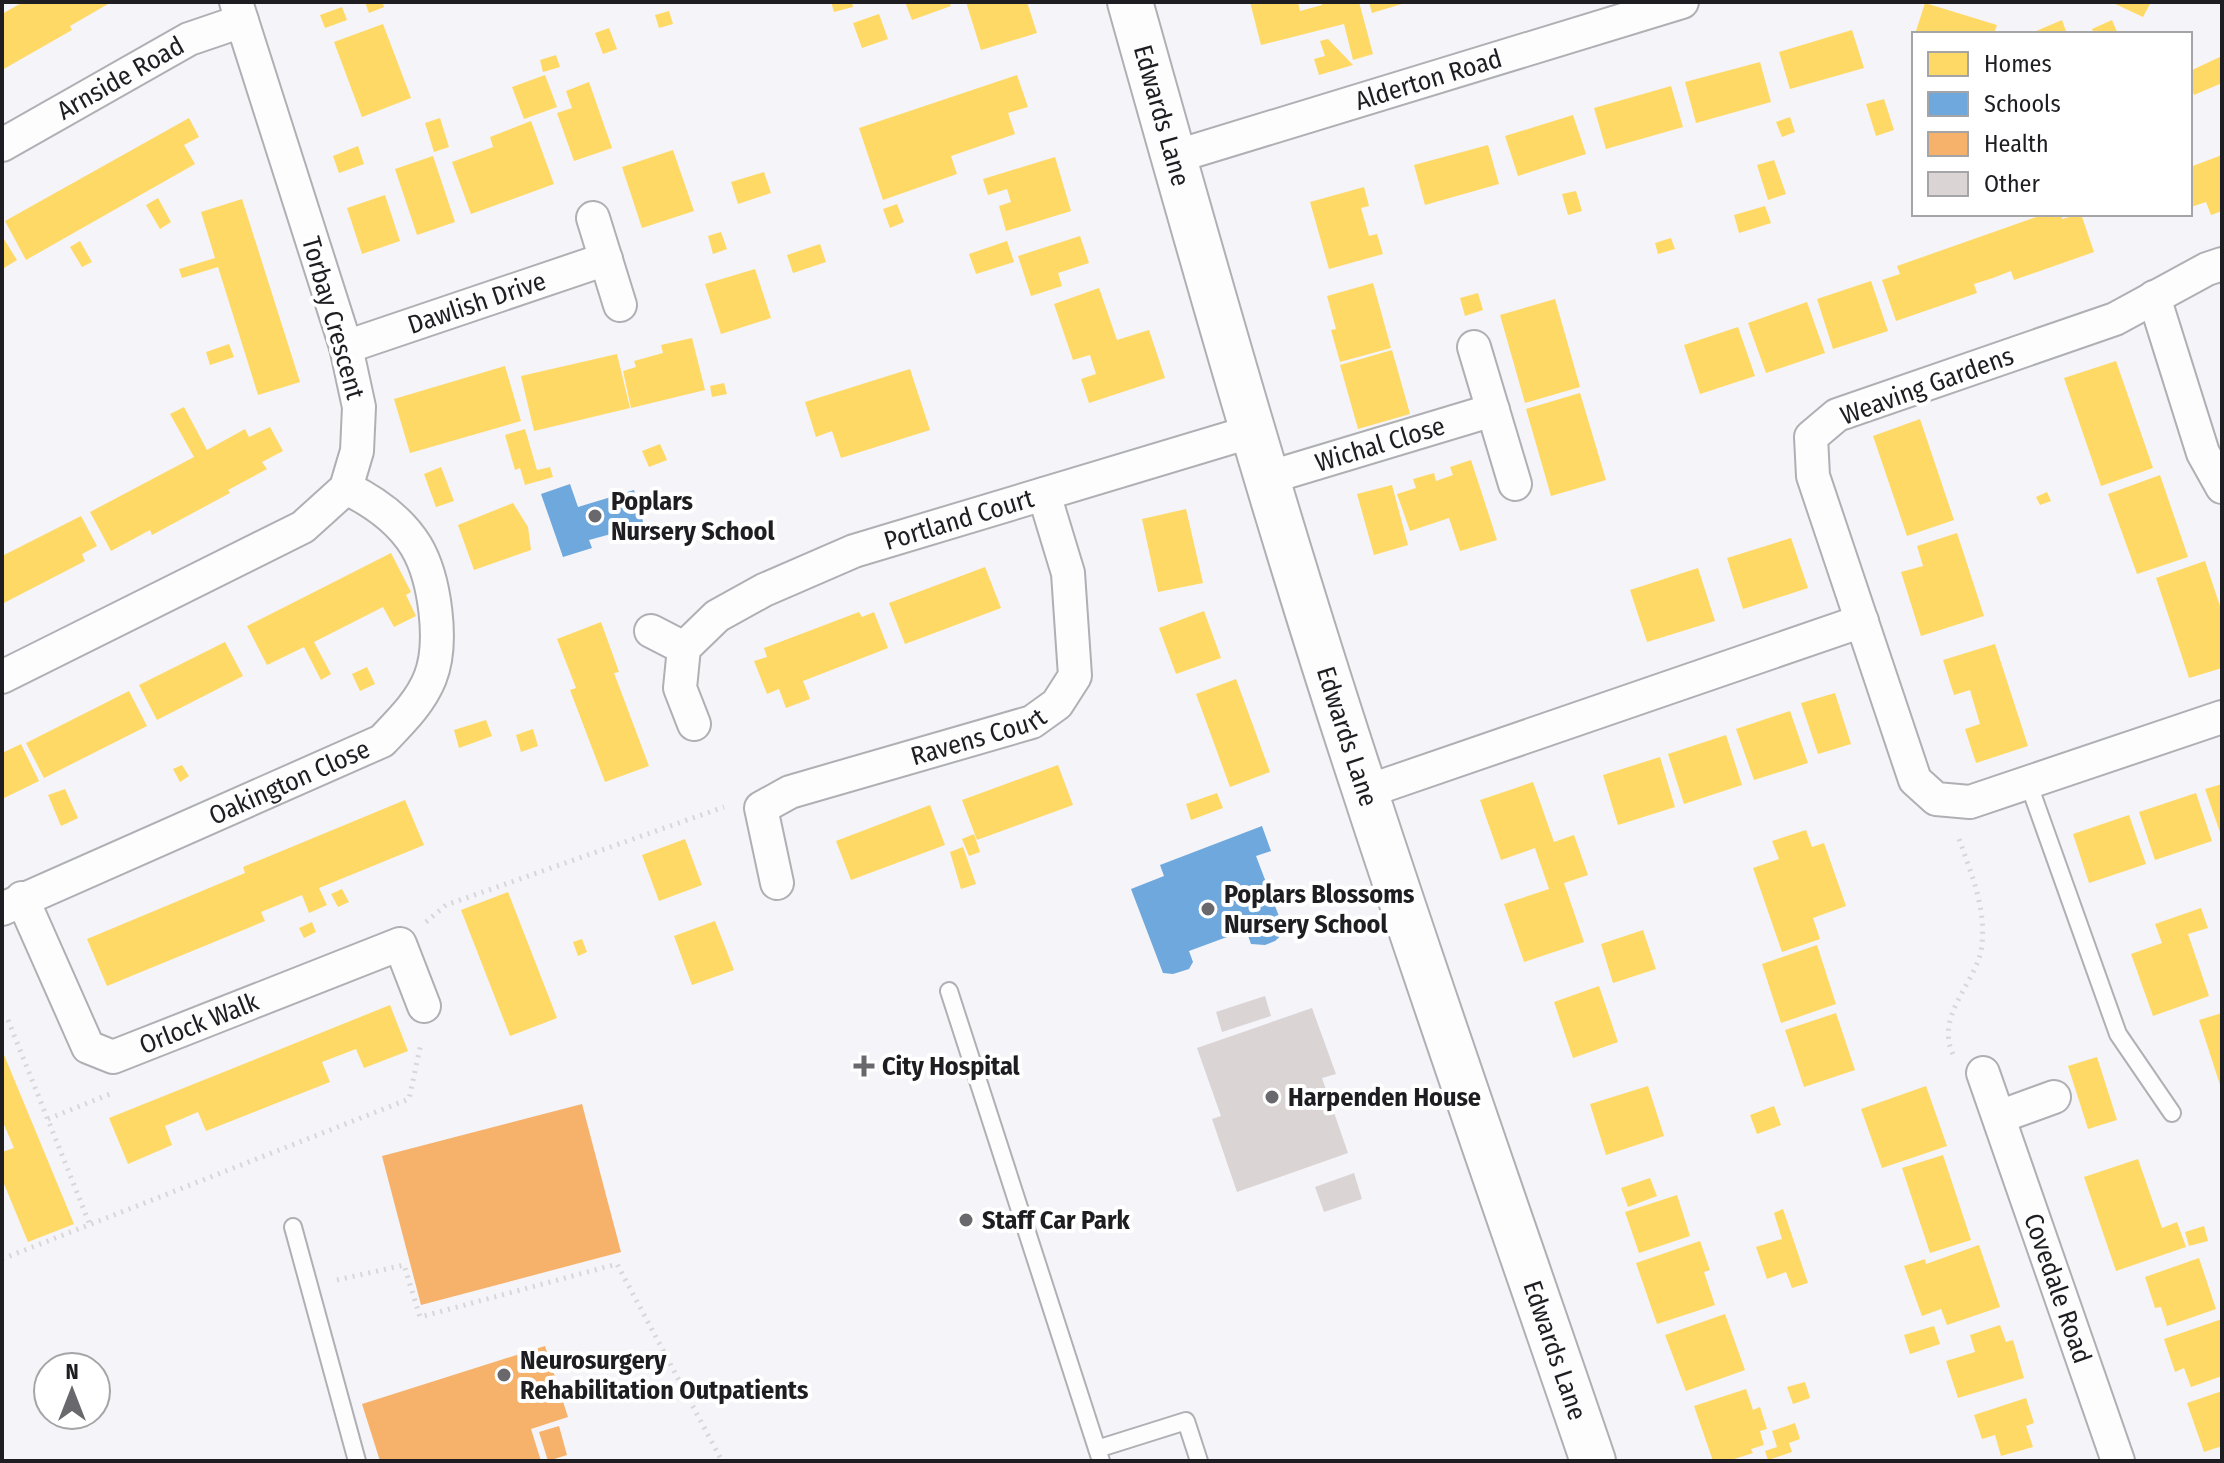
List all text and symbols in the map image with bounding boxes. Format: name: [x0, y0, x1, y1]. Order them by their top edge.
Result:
street label: Arnside Road: [51, 30, 189, 126]
legend: [1912, 32, 2192, 216]
street label: Edwards Lane: [1127, 41, 1197, 190]
street label: Alderton Road: [1351, 42, 1506, 116]
text: Homes: [1984, 50, 2052, 78]
text: Schools: [1984, 90, 2061, 118]
text: Health: [1984, 130, 2049, 158]
text: Other: [1984, 170, 2040, 198]
street label: Torbay Crescent: [295, 233, 371, 403]
street label: Dawlish Drive: [404, 265, 550, 341]
street label: Weaving Gardens: [1836, 340, 2018, 432]
street label: Wichal Close: [1312, 410, 1448, 478]
street label: Portland Court: [880, 482, 1038, 557]
place label: Poplars Nursery School: [611, 486, 775, 547]
marker: Poplars Nursery School: [586, 507, 604, 525]
street label: Edwards Lane: [1310, 663, 1384, 810]
street label: Ravens Court: [907, 701, 1053, 772]
street label: Oakington Close: [204, 733, 374, 831]
place label: Poplars Blossoms Nursery School: [1224, 879, 1414, 940]
marker: Poplars Blossoms Nursery School: [1199, 900, 1217, 918]
street label: Orlock Walk: [135, 986, 264, 1061]
place label: City Hospital: [882, 1051, 1021, 1082]
marker: City Hospital: [853, 1055, 875, 1077]
place label: Harpenden House: [1288, 1082, 1481, 1113]
marker: Harpenden House: [1263, 1088, 1281, 1106]
place label: Staff Car Park: [982, 1205, 1130, 1236]
street label: Covedale Road: [2018, 1209, 2098, 1367]
marker: Staff Car Park: [957, 1211, 975, 1229]
street label: Edwards Lane: [1517, 1277, 1593, 1424]
place label: Neurosurgery Rehabilitation Outpatients: [520, 1345, 808, 1406]
north arrow: [32, 1351, 112, 1431]
text: N: [65, 1358, 79, 1385]
marker: Neurosurgery Rehabilitation Outpatients: [495, 1366, 513, 1384]

